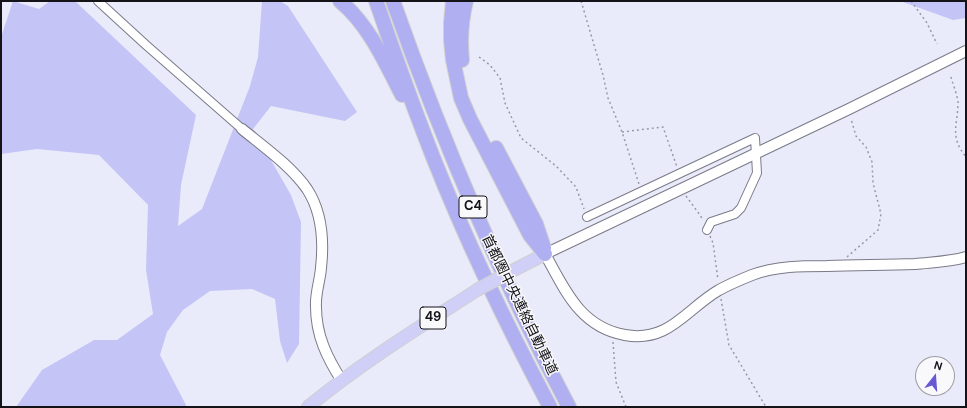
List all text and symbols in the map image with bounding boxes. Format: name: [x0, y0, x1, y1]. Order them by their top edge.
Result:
road number: C4: [459, 196, 487, 218]
street label: 首都圏中央連絡自動車道: [478, 232, 560, 378]
road number: 49: [420, 307, 446, 329]
north arrow: [915, 356, 955, 396]
text: N: [932, 358, 944, 373]

